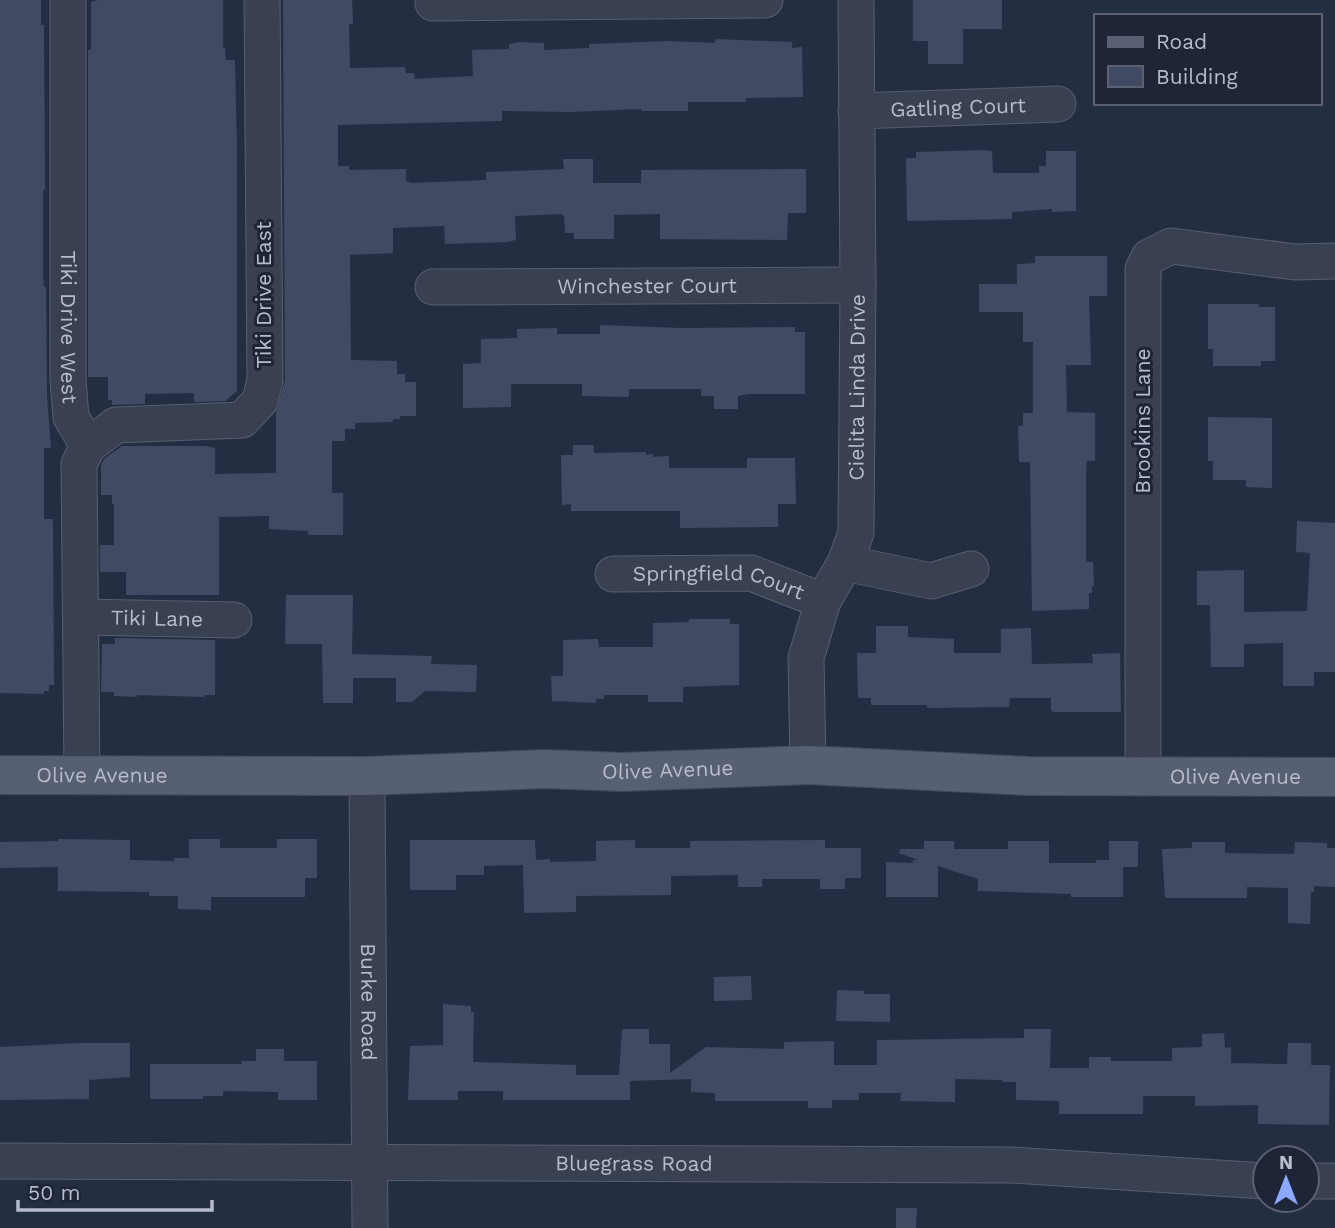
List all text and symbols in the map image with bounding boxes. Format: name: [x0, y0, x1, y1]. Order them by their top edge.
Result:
legend: [1094, 14, 1321, 105]
text: Road: [1156, 29, 1207, 54]
text: Building: [1156, 64, 1238, 89]
street label: Gatling Court: [890, 92, 1026, 122]
street label: Tiki Drive East: [251, 221, 276, 369]
street label: Tiki Drive West: [56, 250, 83, 405]
street label: Winchester Court: [557, 273, 737, 298]
street label: Cielita Linda Drive: [843, 294, 870, 481]
street label: Brookins Lane: [1130, 348, 1155, 494]
street label: Springfield Court: [633, 560, 808, 605]
street label: Tiki Lane: [111, 605, 203, 631]
street label: Olive Avenue: [602, 755, 734, 784]
street label: Olive Avenue: [36, 762, 168, 787]
street label: Olive Avenue: [1170, 763, 1301, 789]
street label: Burke Road: [356, 943, 382, 1061]
north arrow: [1251, 1144, 1321, 1214]
street label: Bluegrass Road: [555, 1150, 713, 1176]
text: N: [1279, 1151, 1293, 1174]
scale bar: [18, 1168, 212, 1212]
text: 50 m: [28, 1180, 80, 1205]

